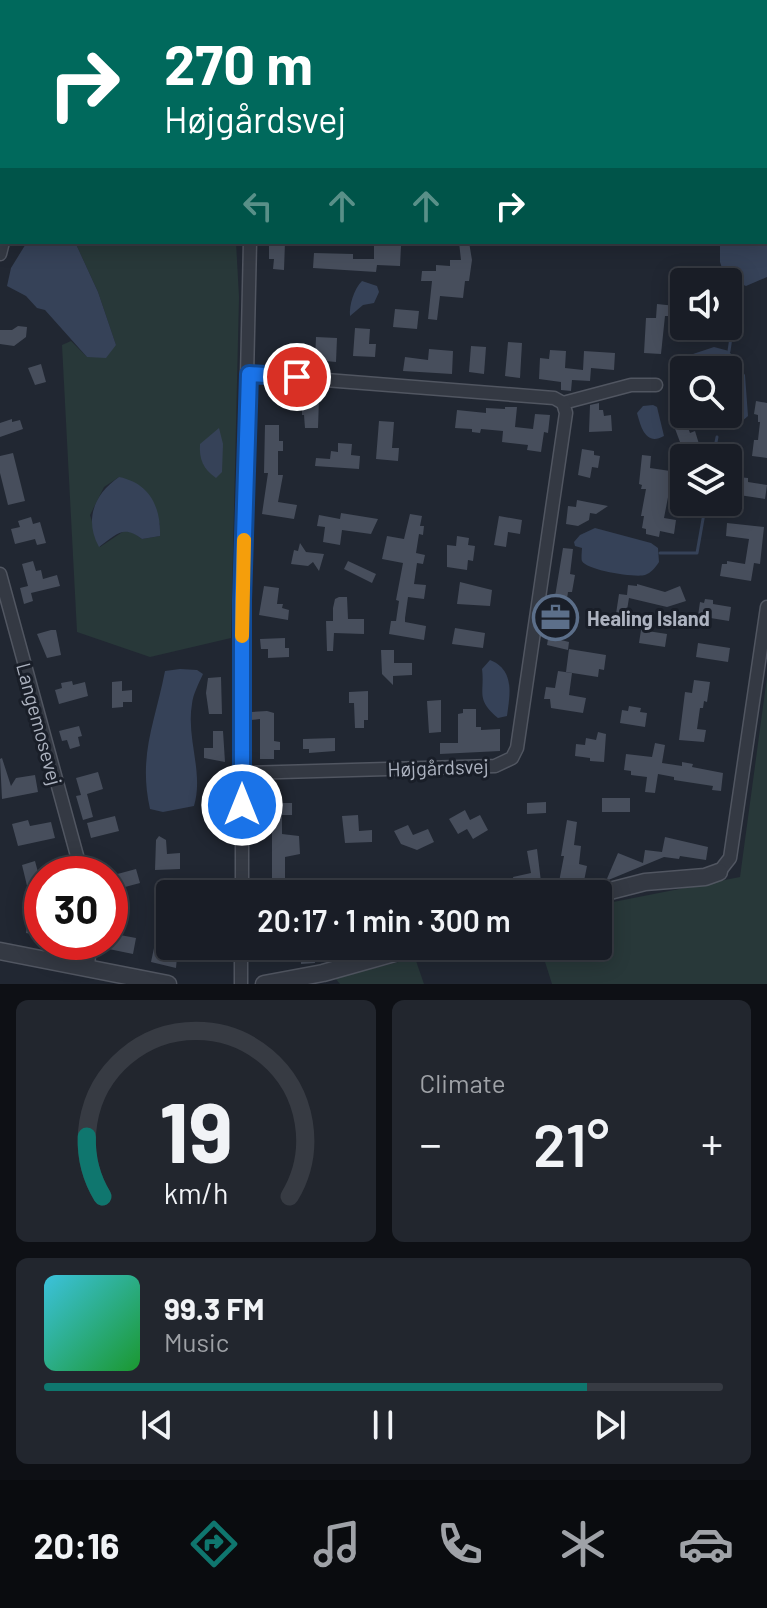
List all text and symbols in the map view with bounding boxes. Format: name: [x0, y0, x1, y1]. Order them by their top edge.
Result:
text: 270 m: [164, 29, 313, 96]
icon: right: [32, 32, 136, 136]
text: Højgårdsvej: [164, 97, 346, 140]
icon: left: [236, 184, 280, 228]
icon: ahead: [320, 184, 364, 228]
icon: ahead: [404, 184, 448, 228]
icon: right: [488, 184, 532, 228]
map controls: [670, 268, 742, 516]
button: sound: [670, 268, 742, 340]
pin: [263, 343, 331, 411]
icon: arrive: [275, 355, 319, 399]
button: search: [670, 356, 742, 428]
button: layers: [670, 444, 742, 516]
office icon: Healing Island: [532, 594, 580, 642]
place label: Healing Island: [587, 606, 710, 630]
street label: Langemosevej: [12, 660, 68, 788]
street label: Højgårdsvej: [387, 753, 489, 781]
position arrow: [200, 763, 284, 847]
speed limit sign: 30: [24, 856, 128, 960]
text: 20:17 · 1 min · 300 m: [257, 902, 511, 938]
text: Climate: [420, 1067, 506, 1098]
text: 19: [159, 1080, 233, 1180]
text: 21°: [533, 1107, 609, 1179]
text: −: [420, 1116, 442, 1169]
text: +: [701, 1116, 723, 1169]
text: km/h: [163, 1175, 228, 1210]
text: 99.3 FM: [164, 1290, 264, 1326]
text: Music: [164, 1326, 229, 1357]
icon: previous: [135, 1403, 179, 1447]
icon: pause: [361, 1403, 405, 1447]
icon: next: [588, 1403, 632, 1447]
icon: directions: [186, 1516, 242, 1572]
icon: music: [309, 1516, 365, 1572]
icon: phone: [432, 1516, 488, 1572]
icon: climate: [555, 1516, 611, 1572]
icon: car: [678, 1516, 734, 1572]
text: 20:16: [33, 1523, 119, 1566]

